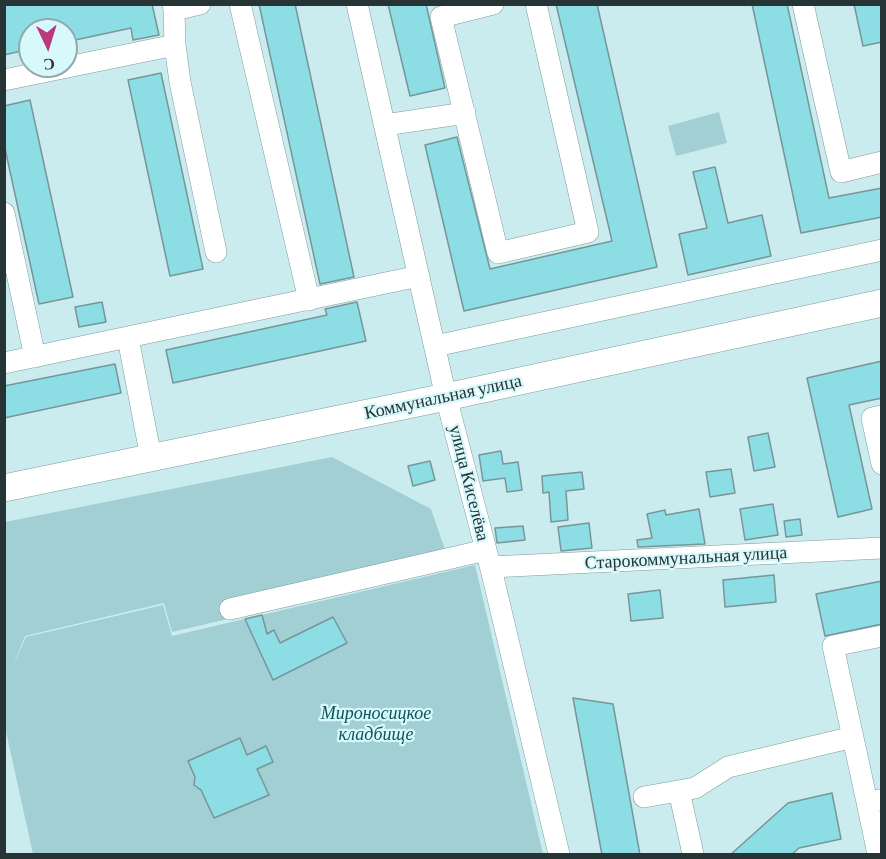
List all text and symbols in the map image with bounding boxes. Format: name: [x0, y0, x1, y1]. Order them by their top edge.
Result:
north arrow: [18, 18, 78, 78]
text: С: [43, 56, 56, 73]
street label: Коммунальная улица: [362, 370, 524, 424]
street label: улица Киселёва: [444, 423, 494, 543]
street label: Старокоммунальная улица: [584, 542, 788, 574]
park label: Мироносицкое кладбище: [321, 702, 431, 744]

